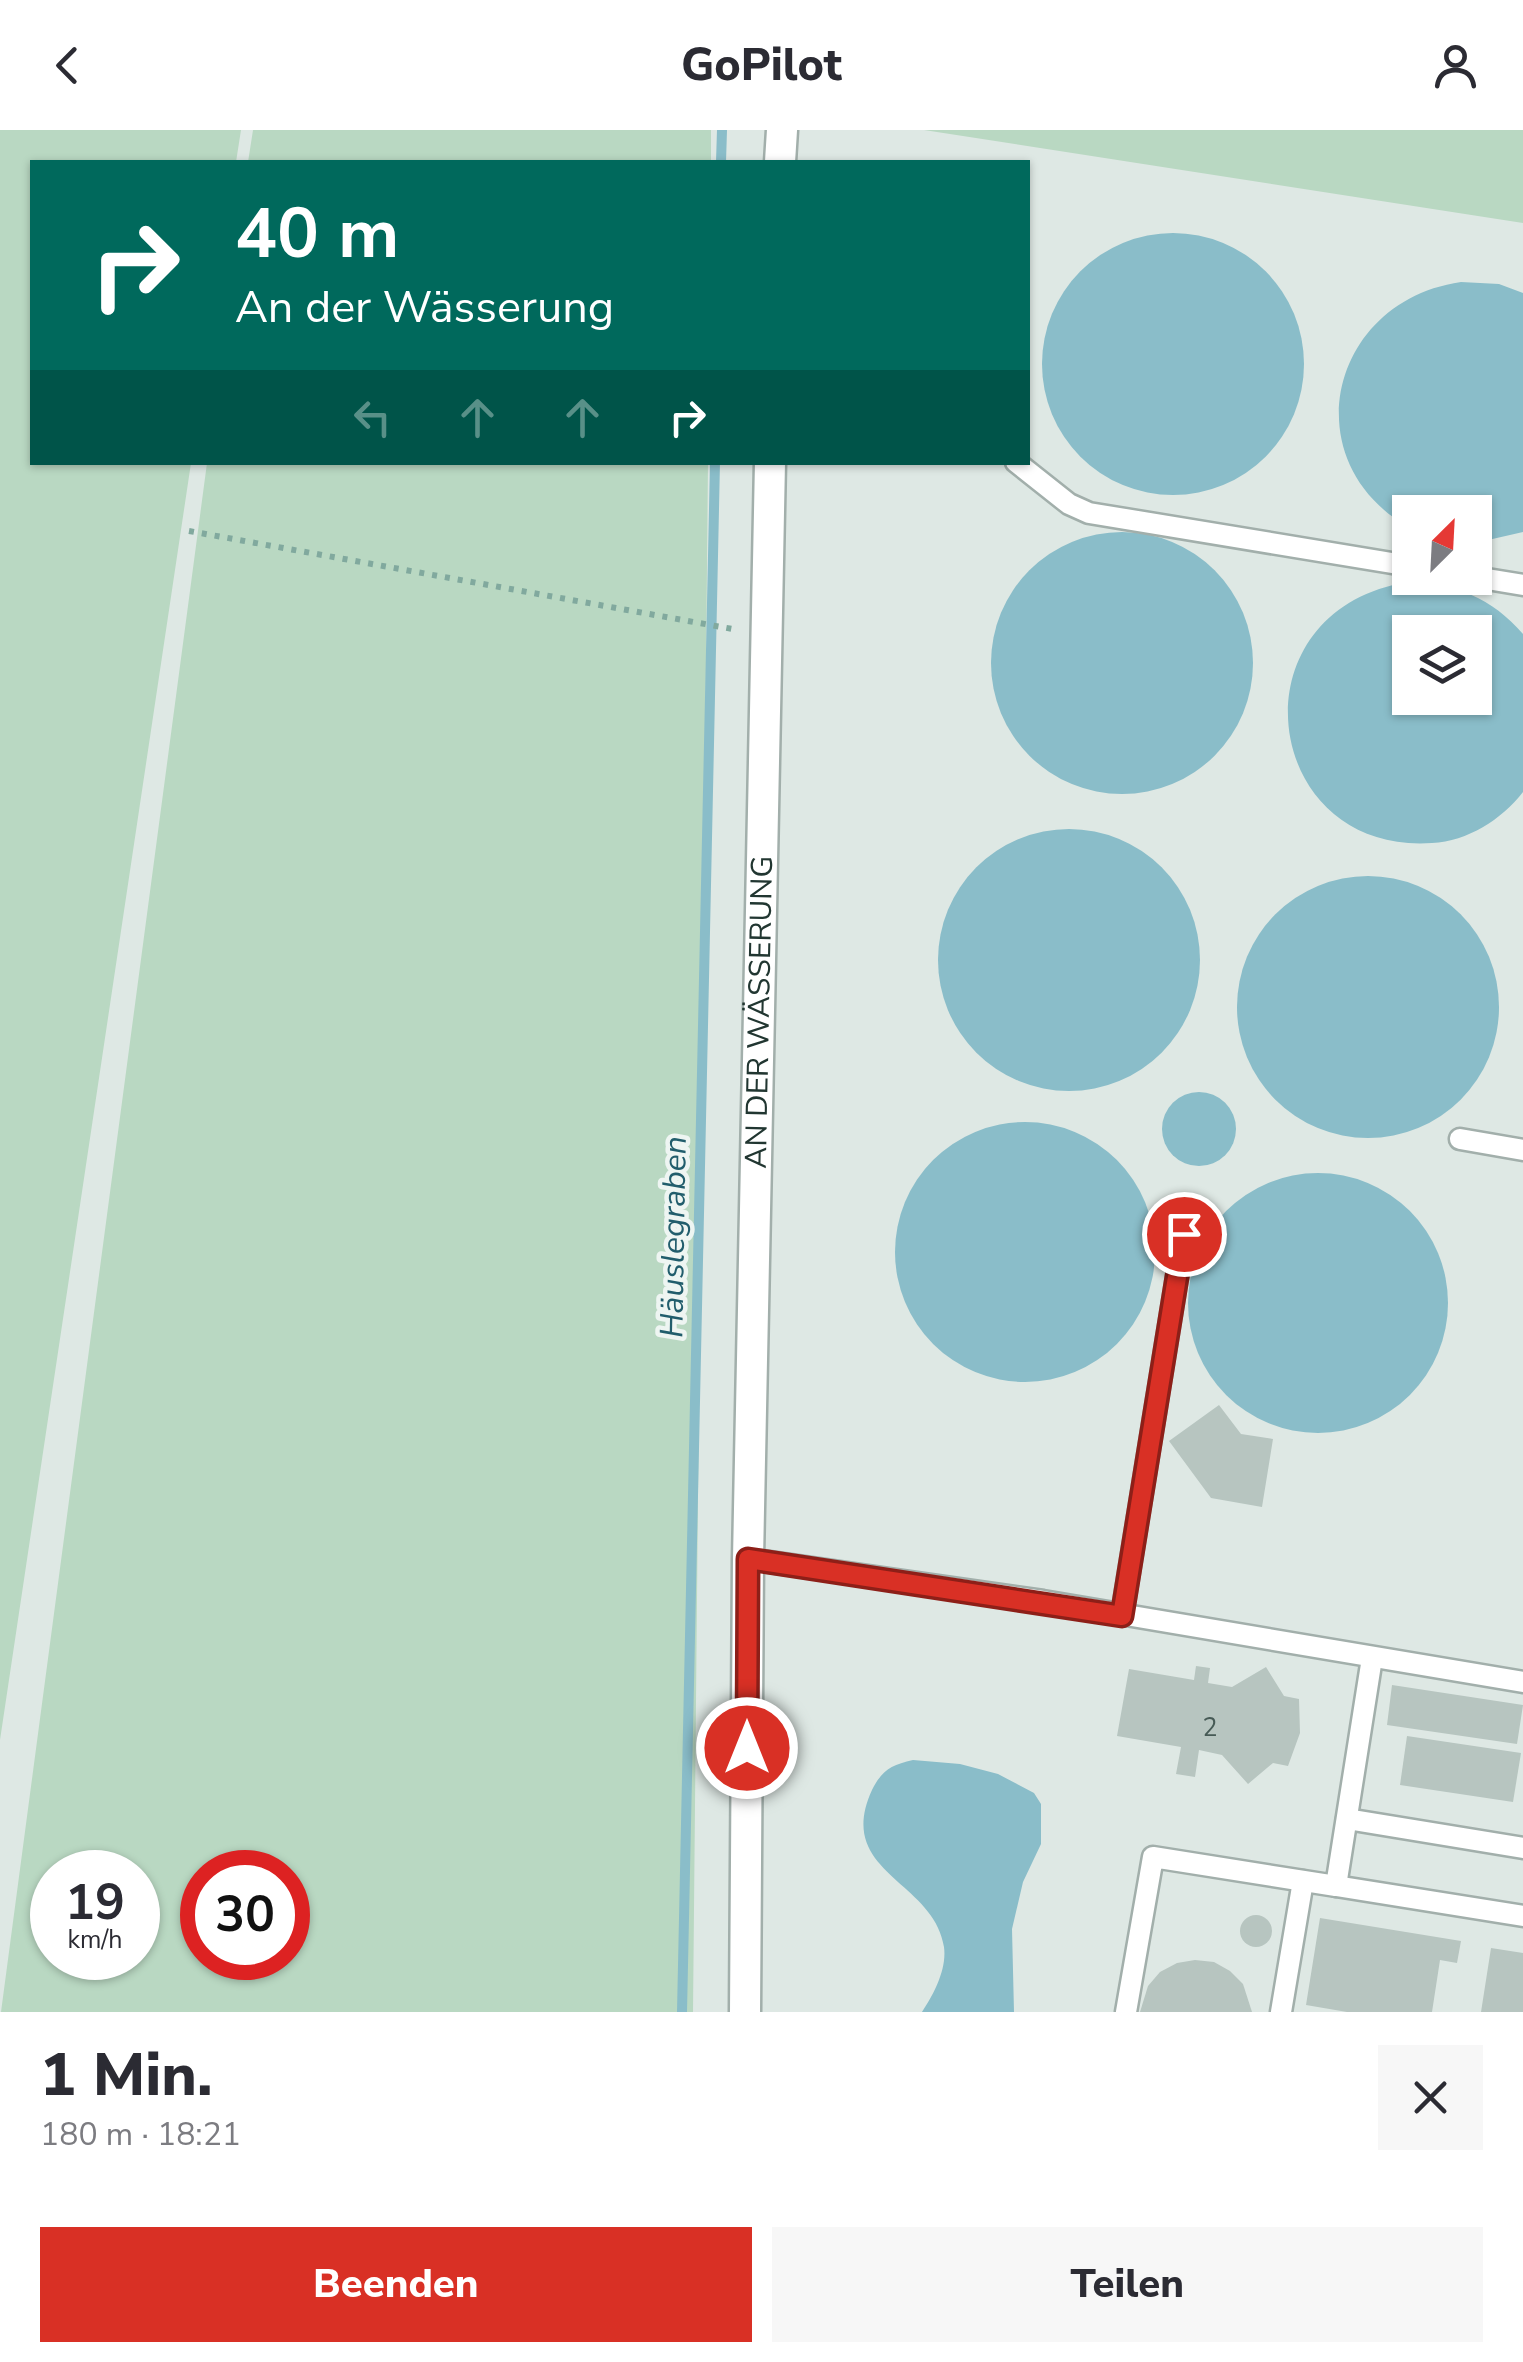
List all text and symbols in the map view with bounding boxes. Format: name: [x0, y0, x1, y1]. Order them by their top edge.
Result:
text: GoPilot: [681, 35, 842, 96]
icon: back: [40, 38, 95, 93]
icon: person: [1428, 38, 1483, 93]
text: 40 m: [235, 186, 399, 282]
icon: right: [70, 200, 200, 330]
text: An der Wässerung: [235, 277, 614, 338]
icon: left: [345, 390, 400, 445]
icon: ahead: [450, 390, 505, 445]
icon: ahead: [555, 390, 610, 445]
icon: right: [660, 390, 715, 445]
north arrow: [1392, 495, 1492, 595]
map controls: [1392, 495, 1492, 715]
button: layers: [1392, 615, 1492, 715]
street label: AN DER WÄSSERUNG: [736, 855, 783, 1169]
water label: Häuslegraben: [650, 1136, 697, 1338]
pin: [1142, 1192, 1227, 1277]
icon: arrive: [1157, 1207, 1212, 1262]
position arrow: [695, 1696, 799, 1800]
house number: 2: [1202, 1711, 1218, 1745]
speed limit sign: 30: [180, 1850, 310, 1980]
text: 19: [65, 1868, 125, 1937]
text: km/h: [67, 1923, 123, 1957]
text: 1 Min.: [40, 2034, 213, 2116]
button: close: [1378, 2045, 1483, 2150]
text: 180 m · 18:21: [40, 2113, 241, 2156]
button: Beenden: [40, 2227, 752, 2342]
button: Teilen: [772, 2227, 1483, 2342]

